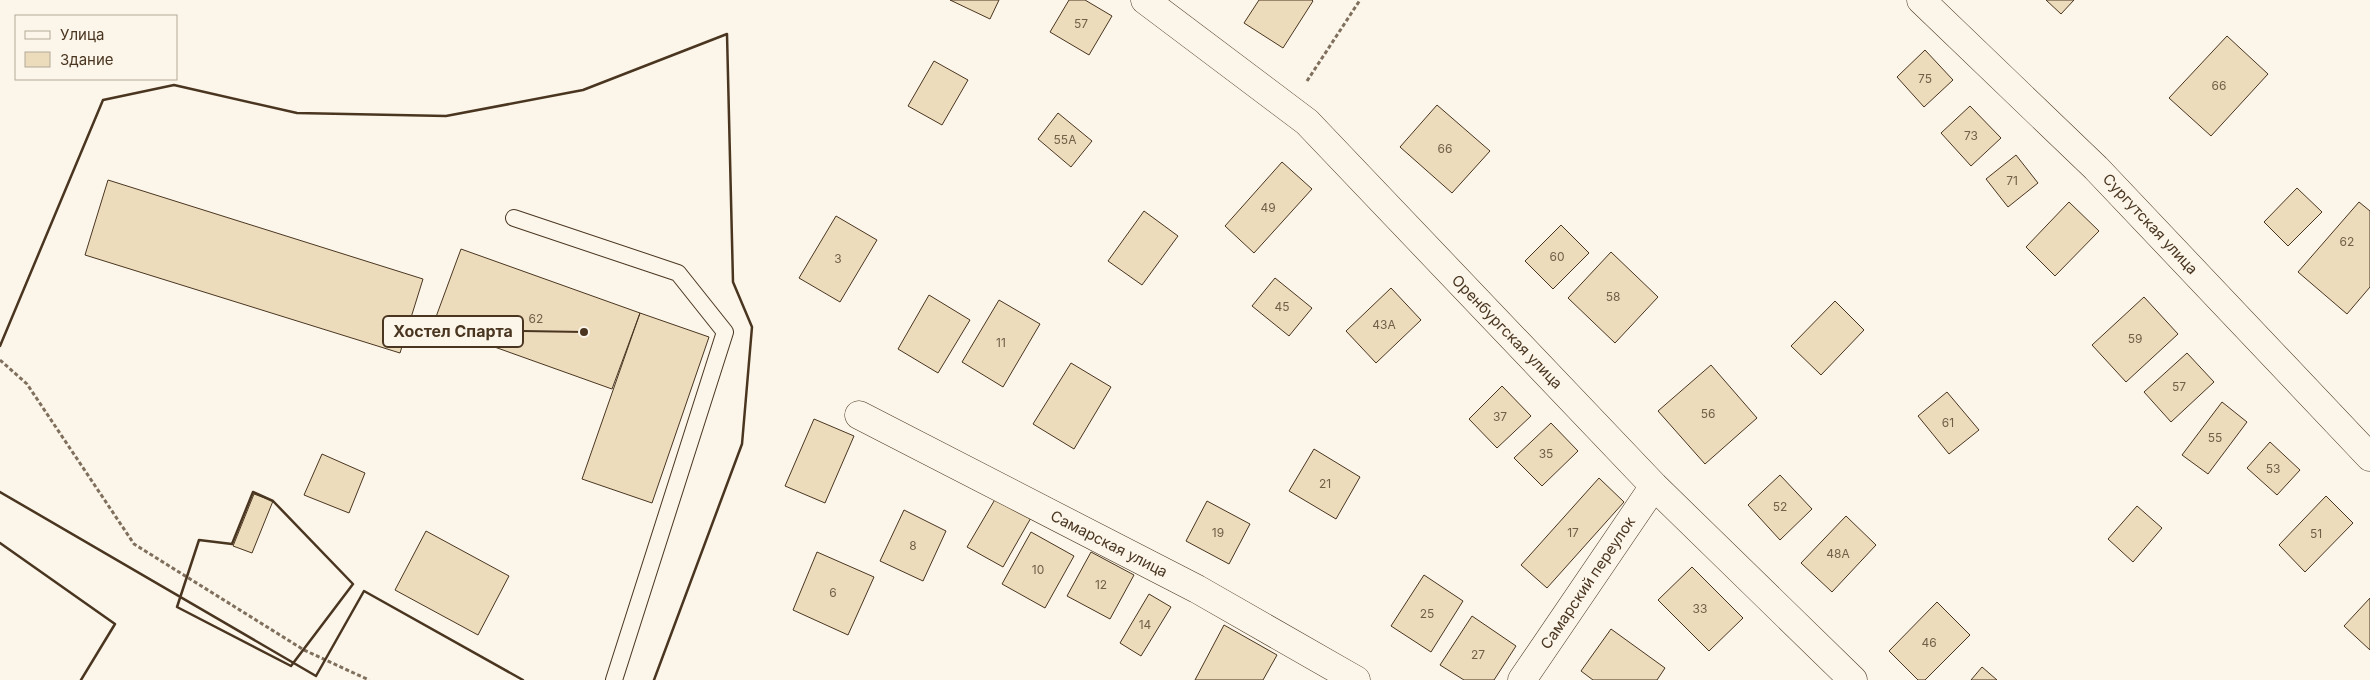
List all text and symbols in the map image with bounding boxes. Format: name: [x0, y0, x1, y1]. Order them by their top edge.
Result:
legend: [15, 15, 178, 80]
house number: 57: [1074, 16, 1088, 31]
text: Улица: [60, 25, 104, 44]
text: Здание: [60, 50, 114, 69]
house number: 75: [1918, 71, 1932, 86]
house number: 66: [2212, 78, 2226, 93]
house number: 73: [1964, 128, 1978, 143]
house number: 55А: [1054, 132, 1076, 147]
house number: 66: [1438, 141, 1452, 156]
street label: Сургутская улица: [2099, 169, 2202, 278]
house number: 71: [2006, 173, 2018, 188]
house number: 49: [1260, 200, 1276, 215]
house number: 62: [2340, 234, 2354, 249]
house number: 60: [1549, 249, 1565, 264]
house number: 3: [834, 251, 842, 266]
street label: Оренбургская улица: [1448, 271, 1567, 393]
house number: 58: [1606, 289, 1620, 304]
house number: 45: [1274, 299, 1290, 314]
house number: 62: [529, 311, 543, 326]
callout: Хостел Спарта: [383, 316, 523, 347]
house number: 43А: [1372, 317, 1396, 332]
text: Хостел Спарта: [393, 321, 513, 341]
house number: 59: [2128, 331, 2142, 346]
house number: 11: [996, 335, 1006, 350]
house number: 57: [2172, 379, 2186, 394]
house number: 56: [1701, 406, 1715, 421]
house number: 37: [1493, 409, 1507, 424]
house number: 61: [1942, 415, 1954, 430]
house number: 55: [2208, 430, 2222, 445]
house number: 35: [1539, 446, 1553, 461]
house number: 53: [2266, 461, 2280, 476]
house number: 21: [1319, 476, 1331, 491]
house number: 52: [1773, 499, 1787, 514]
street label: Самарская улица: [1048, 506, 1171, 581]
street label: Самарский переулок: [1536, 513, 1639, 653]
house number: 19: [1212, 525, 1224, 540]
house number: 17: [1567, 525, 1579, 540]
house number: 51: [2310, 526, 2322, 541]
house number: 8: [909, 538, 917, 553]
house number: 48А: [1826, 546, 1850, 561]
house number: 10: [1032, 562, 1044, 577]
house number: 12: [1095, 577, 1107, 592]
house number: 6: [829, 585, 837, 600]
house number: 33: [1693, 601, 1707, 616]
house number: 25: [1420, 606, 1434, 621]
house number: 14: [1139, 617, 1152, 632]
house number: 46: [1921, 635, 1937, 650]
house number: 27: [1471, 647, 1485, 662]

